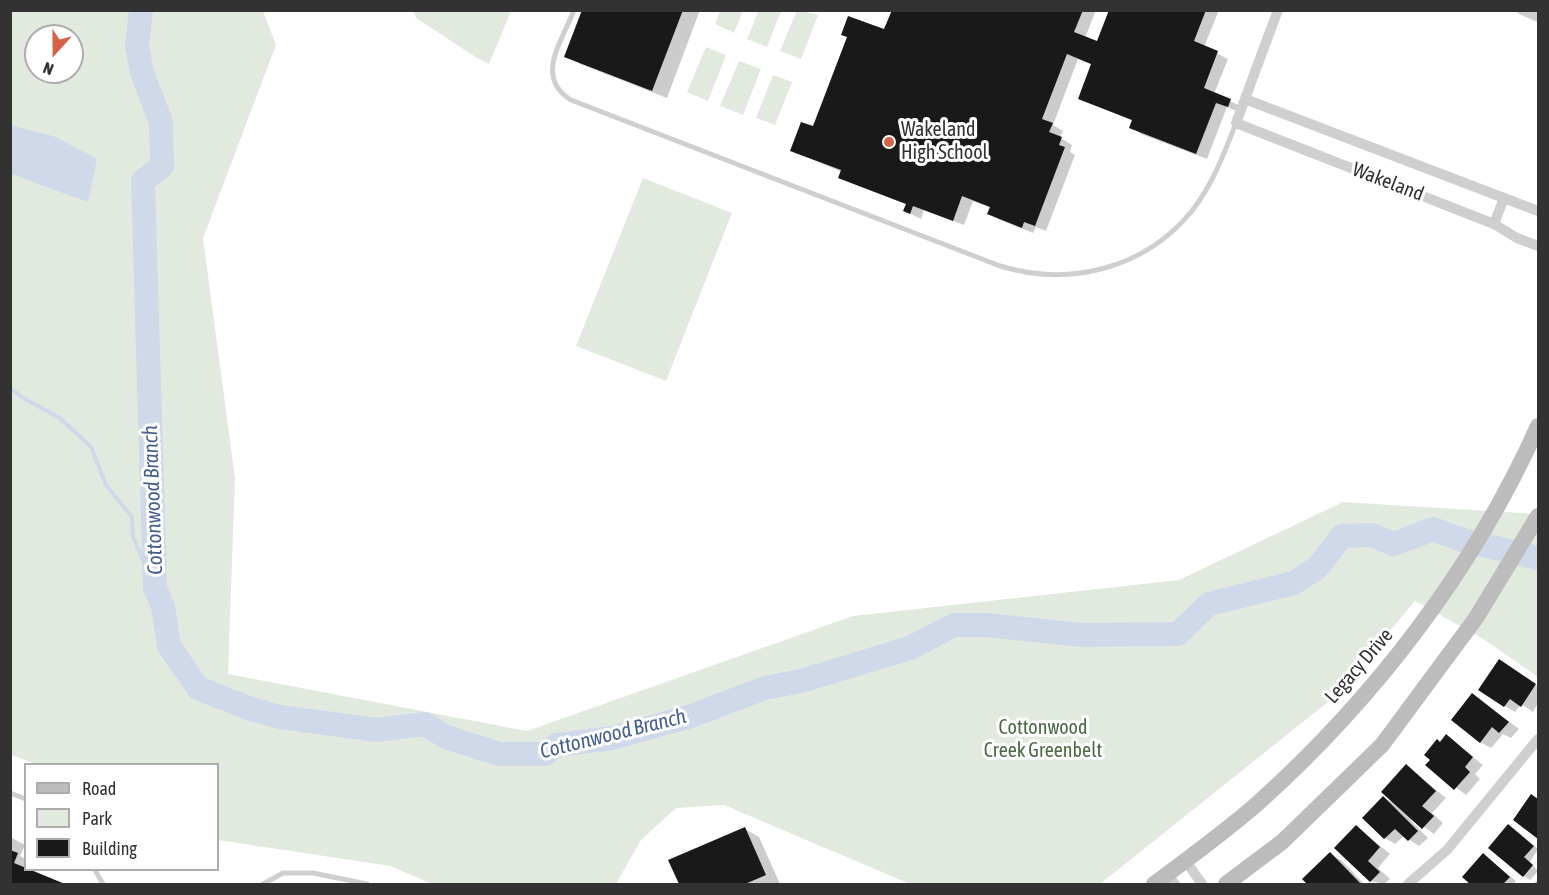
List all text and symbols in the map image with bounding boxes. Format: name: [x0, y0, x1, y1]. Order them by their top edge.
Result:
north arrow: [24, 24, 84, 84]
text: N: [41, 59, 56, 79]
place label: Wakeland High School: [901, 118, 988, 165]
marker: Wakeland High School: [882, 135, 896, 149]
street label: Wakeland: [1349, 157, 1427, 207]
water label: Cottonwood Branch: [138, 425, 168, 575]
street label: Legacy Drive: [1320, 624, 1398, 708]
water label: Cottonwood Branch: [537, 704, 689, 764]
park label: Cottonwood Creek Greenbelt: [984, 716, 1102, 763]
legend: [24, 763, 219, 871]
text: Road: [82, 778, 116, 799]
text: Park: [82, 808, 112, 829]
text: Building: [82, 838, 137, 859]

